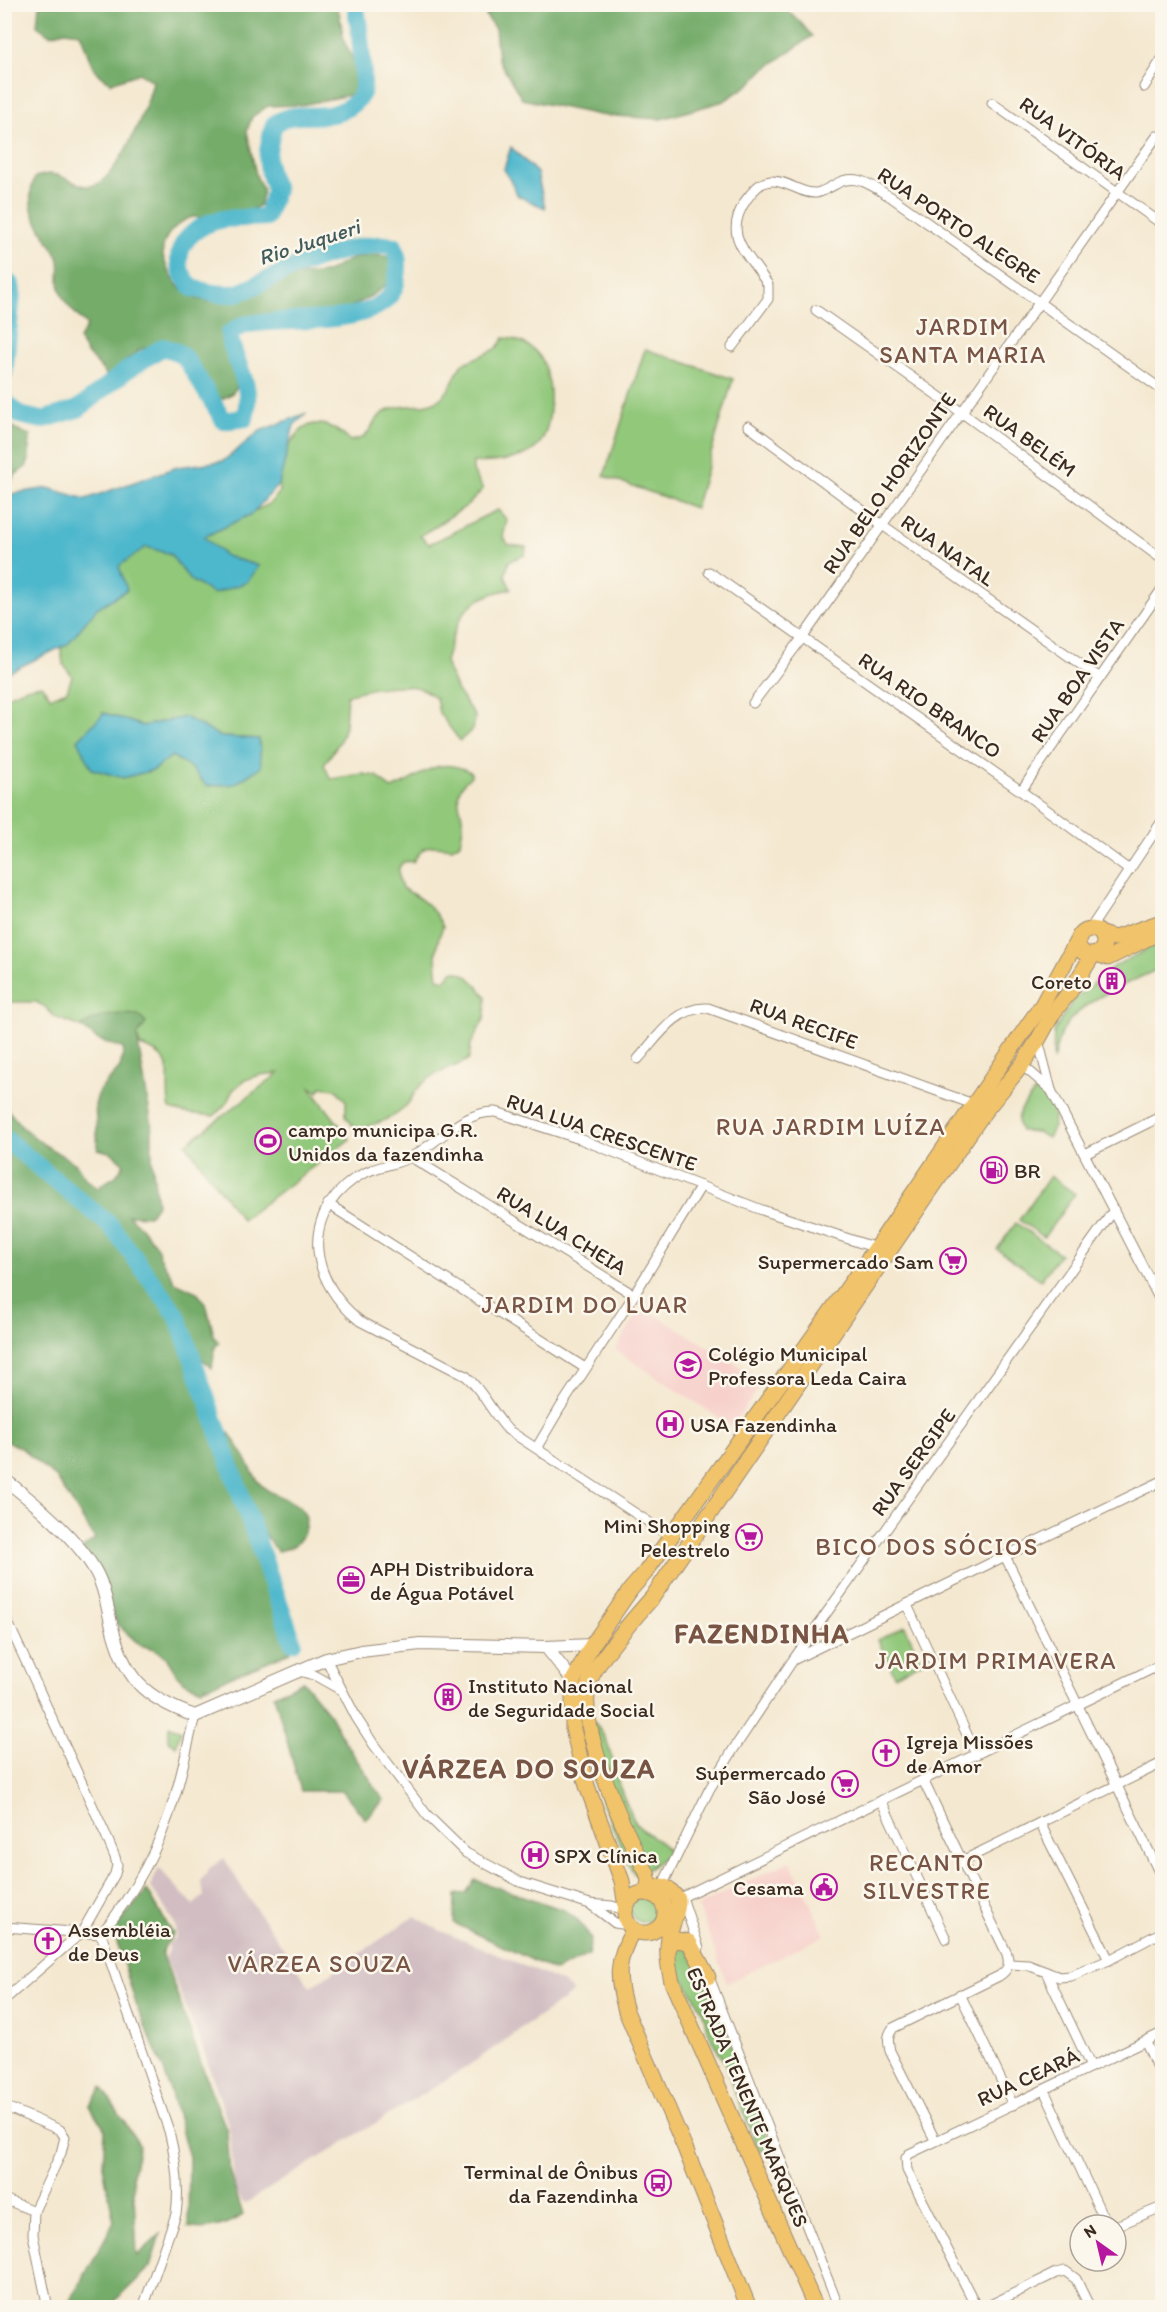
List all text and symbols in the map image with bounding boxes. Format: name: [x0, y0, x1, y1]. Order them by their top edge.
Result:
street label: RUA VITÓRIA: [1015, 91, 1132, 185]
street label: RUA PORTO ALEGRE: [873, 161, 1045, 289]
water label: Rio Juqueri: [255, 212, 365, 271]
district label: JARDIM SANTA MARIA: [879, 312, 1047, 369]
street label: RUA BELO HORIZONTE: [817, 387, 961, 579]
street label: RUA BELÉM: [979, 398, 1081, 482]
street label: RUA NATAL: [897, 509, 1000, 591]
street label: RUA BOA VISTA: [1025, 612, 1129, 747]
street label: RUA RIO BRANCO: [854, 646, 1006, 764]
building icon: Coreto: [1097, 966, 1127, 996]
place label: Coreto: [1031, 969, 1092, 994]
street label: RUA RECIFE: [746, 992, 862, 1054]
street label: RUA LUA CRESCENTE: [503, 1088, 701, 1176]
district label: RUA JARDIM LUÍZA: [716, 1112, 946, 1141]
place label: campo municipa G.R. Unidos da fazendinha: [288, 1117, 484, 1166]
sports icon: campo municipa G.R. Unidos da fazendinha: [253, 1126, 283, 1156]
fuel station icon: BR: [979, 1155, 1009, 1185]
place label: BR: [1014, 1158, 1041, 1183]
street label: RUA LUA CHEIA: [492, 1180, 632, 1280]
supermarket icon: Supermercado Sam: [938, 1246, 968, 1276]
place label: Supermercado Sam: [758, 1249, 934, 1274]
district label: JARDIM DO LUAR: [482, 1290, 688, 1319]
place label: Colégio Municipal Professora Leda Caira: [708, 1341, 907, 1390]
school or university icon: Colégio Municipal Professora Leda Caira: [673, 1350, 703, 1380]
street label: RUA SERGIPE: [865, 1403, 961, 1521]
hospital icon: USA Fazendinha: [655, 1409, 685, 1439]
place label: USA Fazendinha: [690, 1412, 837, 1437]
place label: Mini Shopping Pelestrelo: [603, 1513, 730, 1562]
supermarket icon: Mini Shopping Pelestrelo: [734, 1522, 764, 1552]
district label: BICO DOS SÓCIOS: [815, 1532, 1039, 1561]
place label: APH Distribuidora de Água Potável: [370, 1556, 534, 1605]
office icon: APH Distribuidora de Água Potável: [336, 1565, 366, 1595]
district label: FAZENDINHA: [674, 1617, 850, 1650]
district label: JARDIM PRIMAVERA: [875, 1646, 1117, 1675]
place label: Instituto Nacional de Seguridade Social: [468, 1673, 655, 1722]
building icon: Instituto Nacional de Seguridade Social: [433, 1682, 463, 1712]
place label: Igreja Missões de Amor: [906, 1729, 1034, 1778]
church icon: Igreja Missões de Amor: [871, 1738, 901, 1768]
district label: VÁRZEA DO SOUZA: [402, 1752, 656, 1785]
place label: Suṕermercado São José: [695, 1760, 826, 1809]
supermarket icon: Suṕermercado São José: [830, 1769, 860, 1799]
hospital icon: SPX Clínica: [520, 1840, 550, 1870]
place label: SPX Clínica: [554, 1843, 658, 1868]
district label: RECANTO SILVESTRE: [863, 1848, 991, 1905]
public building icon: Cesama: [809, 1872, 839, 1902]
place label: Cesama: [733, 1875, 804, 1900]
place label: Assembléia de Deus: [68, 1917, 171, 1966]
church icon: Assembléia de Deus: [33, 1926, 63, 1956]
district label: VÁRZEA SOUZA: [228, 1949, 412, 1978]
street label: ESTRADA TENENTE MARQUES: [682, 1963, 814, 2231]
street label: RUA CEARÁ: [973, 2042, 1084, 2112]
place label: Terminal de Ônibus da Fazendinha: [464, 2159, 638, 2208]
bus stop icon: Terminal de Ônibus da Fazendinha: [643, 2168, 673, 2198]
north arrow: [1068, 2213, 1128, 2273]
text: N: [1080, 2220, 1100, 2242]

